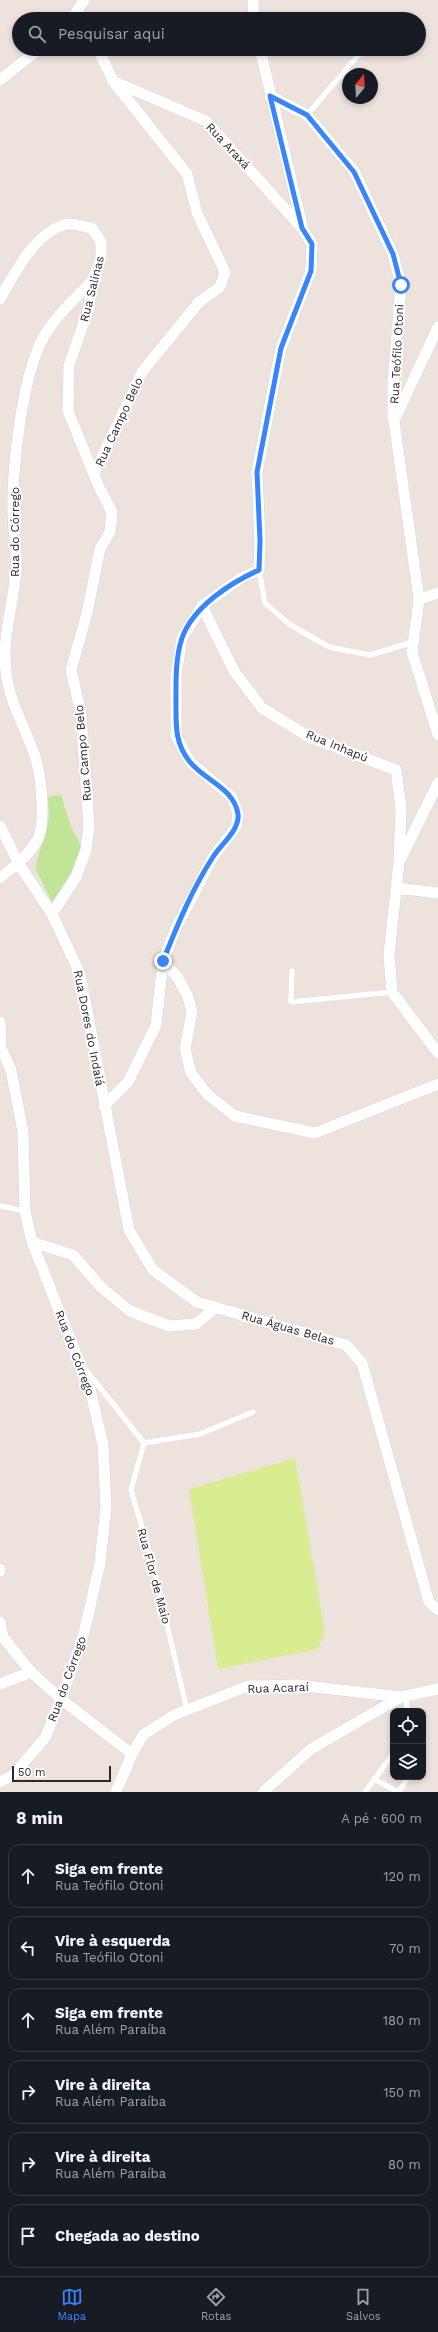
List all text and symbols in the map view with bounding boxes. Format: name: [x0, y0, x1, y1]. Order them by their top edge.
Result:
search box: [12, 12, 426, 56]
icon: search: [26, 23, 48, 45]
text: Pesquisar aqui: [58, 25, 165, 43]
north arrow: [342, 68, 378, 104]
street label: Rua Araxá: [203, 120, 253, 172]
street label: Rua Salinas: [77, 254, 107, 324]
route start: [392, 276, 410, 294]
street label: Rua Teófilo Otoni: [387, 304, 407, 404]
street label: Rua Campo Belo: [92, 375, 146, 469]
street label: Rua do Córrego: [8, 487, 22, 577]
street label: Rua Campo Belo: [72, 704, 94, 802]
street label: Rua Inhapú: [304, 727, 370, 765]
route end: [154, 952, 172, 970]
street label: Rua Dores do Indaiá: [71, 969, 107, 1087]
street label: Rua do Córrego: [52, 1308, 98, 1398]
street label: Rua Águas Belas: [240, 1308, 336, 1348]
street label: Rua Flor de Maio: [134, 1527, 174, 1625]
street label: Rua do Córrego: [45, 1634, 89, 1724]
street label: Rua Acaraí: [247, 1680, 309, 1696]
map controls: [390, 1708, 426, 1780]
button: locate: [390, 1708, 426, 1744]
button: layers: [390, 1744, 426, 1780]
scale bar: [12, 1764, 111, 1783]
text: 50 m: [18, 1766, 45, 1779]
text: 8 min: [16, 1808, 63, 1828]
text: A pé · 600 m: [341, 1811, 422, 1826]
text: Siga em frente: [55, 1860, 163, 1878]
icon: ahead: [17, 1865, 39, 1887]
text: 120 m: [383, 1869, 421, 1884]
text: Rua Teófilo Otoni: [55, 1878, 164, 1893]
text: Vire à esquerda: [55, 1932, 170, 1950]
icon: left: [17, 1937, 39, 1959]
text: 70 m: [389, 1941, 421, 1956]
text: Rua Teófilo Otoni: [55, 1950, 164, 1965]
text: Siga em frente: [55, 2004, 163, 2022]
icon: ahead: [17, 2009, 39, 2031]
text: 180 m: [383, 2013, 421, 2028]
text: Rua Além Paraíba: [55, 2022, 166, 2037]
text: Vire à direita: [55, 2076, 150, 2094]
icon: right: [17, 2081, 39, 2103]
text: 150 m: [383, 2085, 421, 2100]
text: Rua Além Paraíba: [55, 2094, 166, 2109]
text: Vire à direita: [55, 2148, 150, 2166]
icon: right: [17, 2153, 39, 2175]
text: 80 m: [388, 2157, 421, 2172]
text: Rua Além Paraíba: [55, 2166, 166, 2181]
icon: arrive: [17, 2225, 39, 2247]
text: Chegada ao destino: [55, 2227, 200, 2245]
tab: Mapa: [57, 2286, 86, 2323]
tab: Rotas: [201, 2286, 231, 2323]
tab: Salvos: [346, 2286, 381, 2323]

